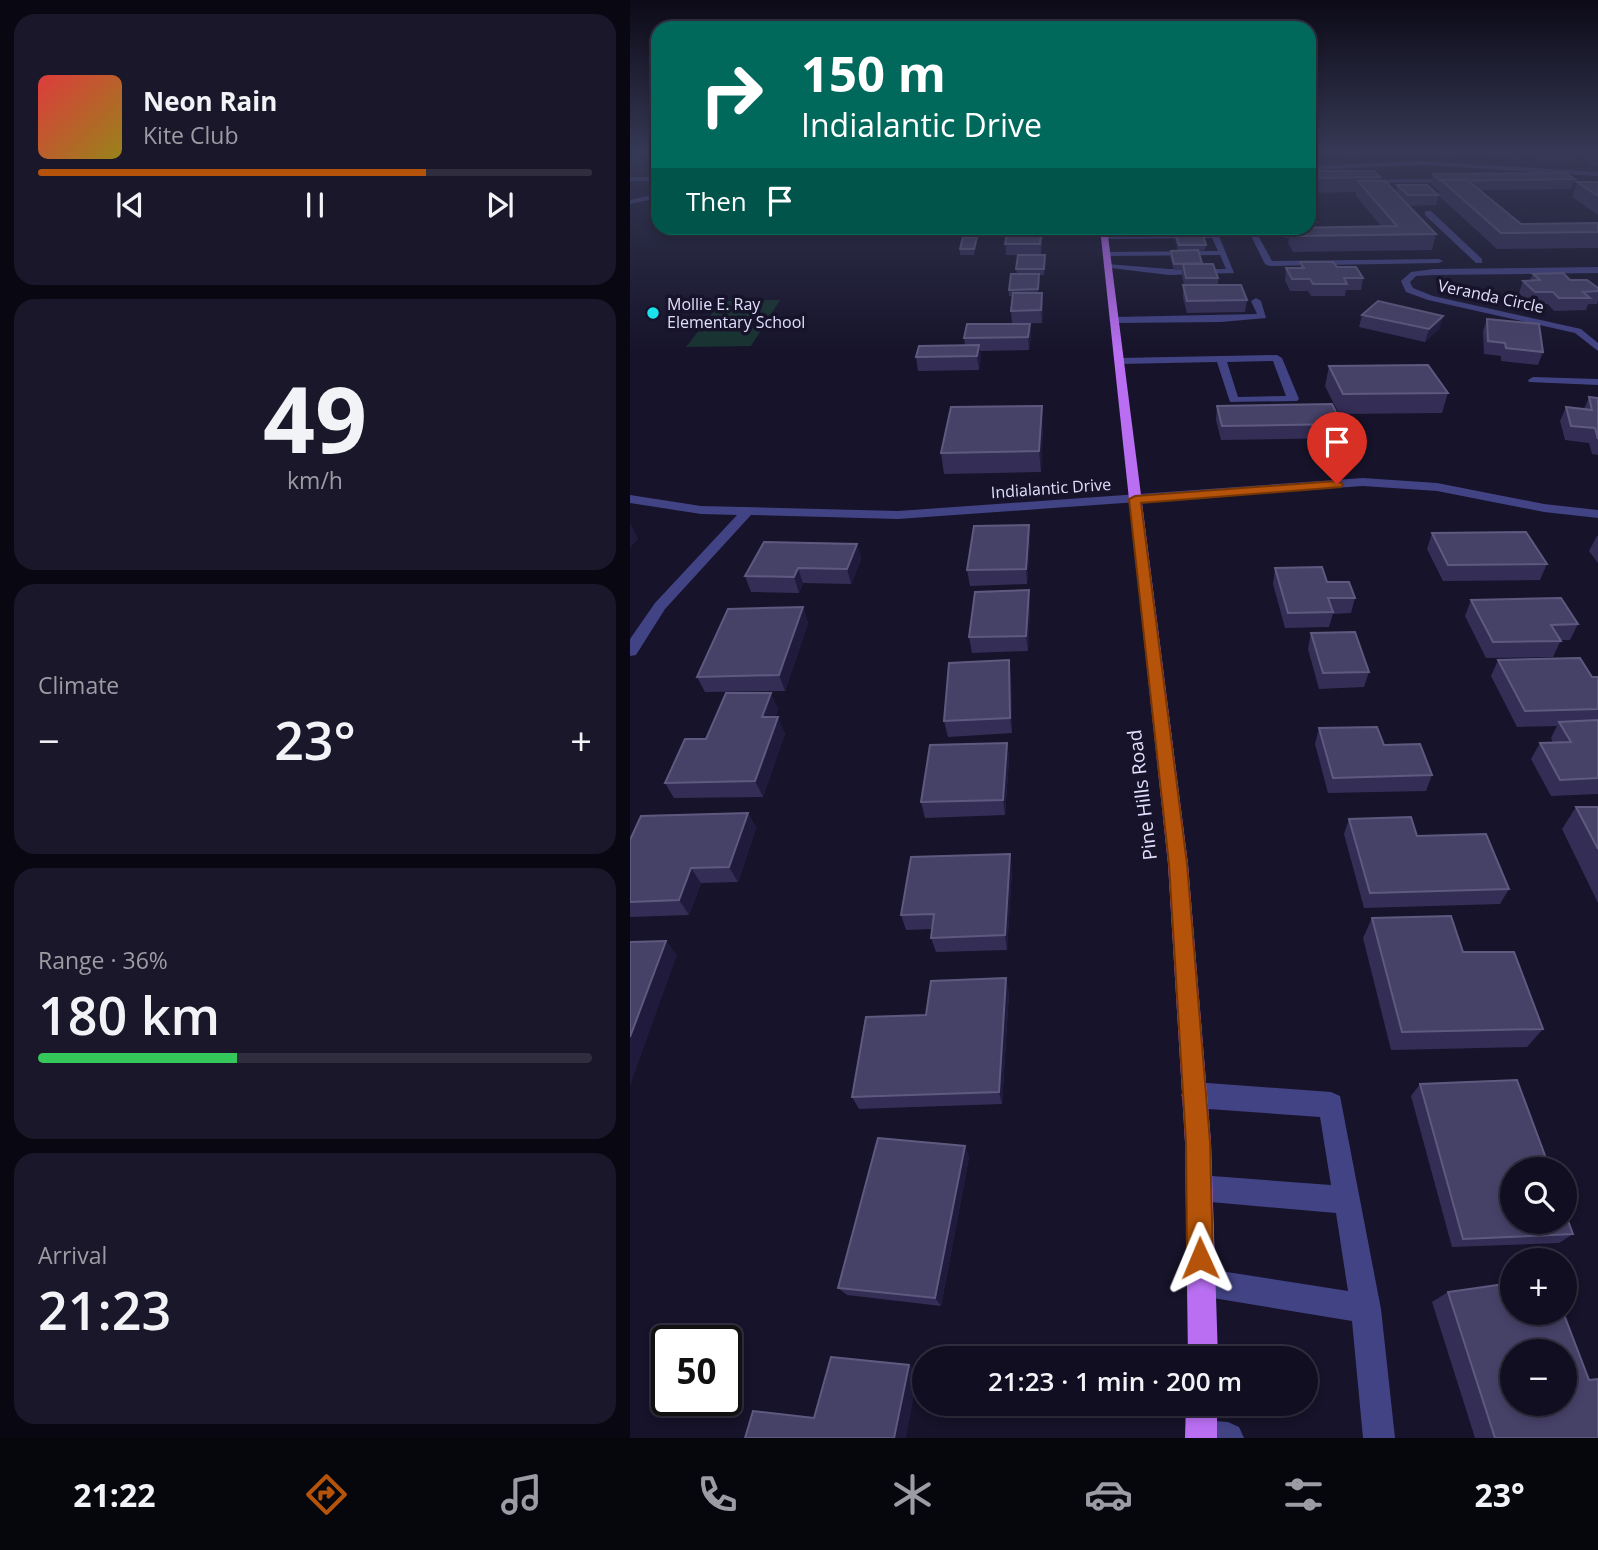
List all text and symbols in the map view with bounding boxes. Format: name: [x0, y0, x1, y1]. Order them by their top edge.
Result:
text: 150 m: [801, 40, 946, 106]
icon: right: [686, 49, 777, 140]
text: Neon Rain: [143, 83, 277, 119]
text: Indialantic Drive: [801, 103, 1042, 146]
text: Kite Club: [143, 119, 238, 151]
icon: arrive: [761, 182, 799, 220]
text: Then: [686, 183, 747, 219]
icon: previous: [111, 186, 149, 224]
icon: pause: [296, 186, 334, 224]
icon: next: [481, 186, 519, 224]
street label: Veranda Circle: [1436, 274, 1546, 318]
place label: Mollie E. Ray Elementary School: [667, 293, 805, 333]
marker: Mollie E. Ray Elementary School: [645, 305, 661, 321]
text: 49: [263, 356, 367, 480]
pin: [1307, 412, 1367, 484]
icon: arrive: [1318, 423, 1356, 461]
text: km/h: [287, 464, 343, 496]
street label: Indialantic Drive: [990, 473, 1112, 503]
text: Climate: [38, 669, 119, 701]
text: 23°: [274, 704, 356, 775]
text: −: [38, 714, 60, 766]
text: +: [570, 714, 592, 766]
street label: Pine Hills Road: [1121, 728, 1163, 862]
text: Range · 36%: [38, 944, 168, 976]
text: 180 km: [38, 979, 220, 1050]
map controls: [1500, 1157, 1577, 1416]
button: search: [1500, 1157, 1577, 1234]
position arrow: [1163, 1221, 1237, 1295]
text: Arrival: [38, 1239, 107, 1271]
button: +: [1500, 1248, 1577, 1325]
text: 21:23: [38, 1274, 171, 1345]
speed limit sign: 50: [651, 1325, 742, 1416]
button: −: [1500, 1339, 1577, 1416]
text: 21:23 · 1 min · 200 m: [988, 1363, 1242, 1399]
icon: directions: [302, 1470, 351, 1519]
icon: music: [497, 1470, 546, 1519]
icon: phone: [693, 1470, 742, 1519]
icon: climate: [888, 1470, 937, 1519]
icon: car: [1084, 1470, 1133, 1519]
icon: filters: [1279, 1470, 1328, 1519]
text: 21:22: [73, 1473, 156, 1516]
text: 23°: [1474, 1473, 1525, 1516]

